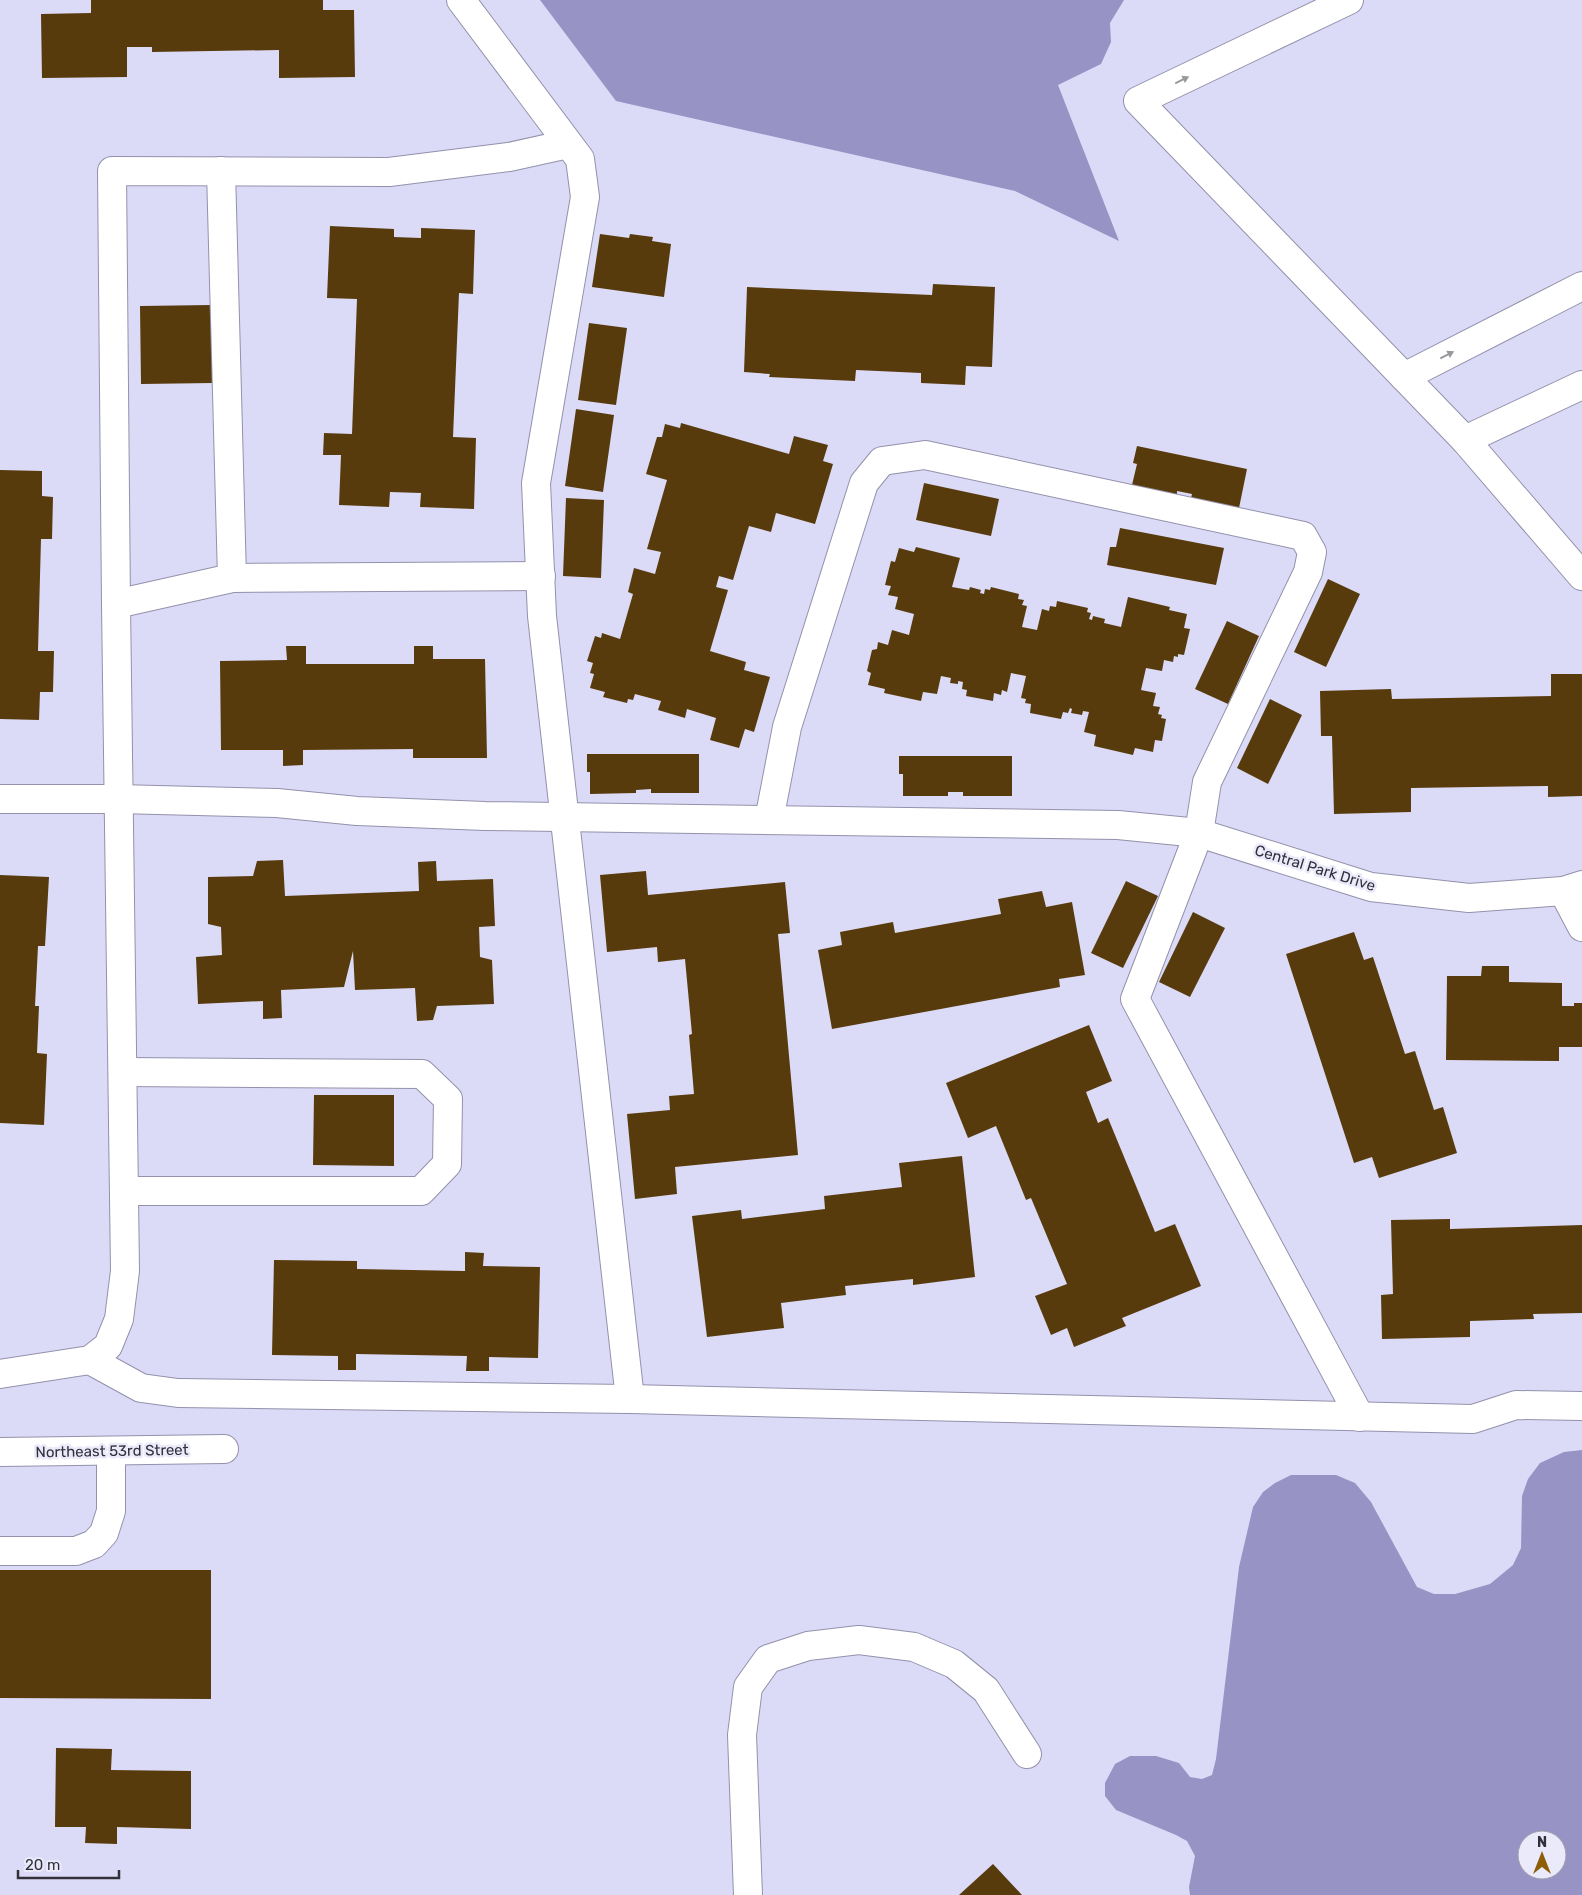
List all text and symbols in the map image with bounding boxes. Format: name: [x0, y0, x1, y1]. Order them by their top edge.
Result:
one-way arrow: [1175, 76, 1189, 84]
one-way arrow: [1440, 351, 1454, 359]
street label: Central Park Drive: [1252, 841, 1378, 895]
street label: Northeast 53rd Street: [35, 1441, 189, 1461]
north arrow: [1517, 1830, 1567, 1880]
text: N: [1537, 1834, 1547, 1851]
scale bar: [18, 1848, 119, 1880]
text: 20 m: [25, 1856, 60, 1874]

